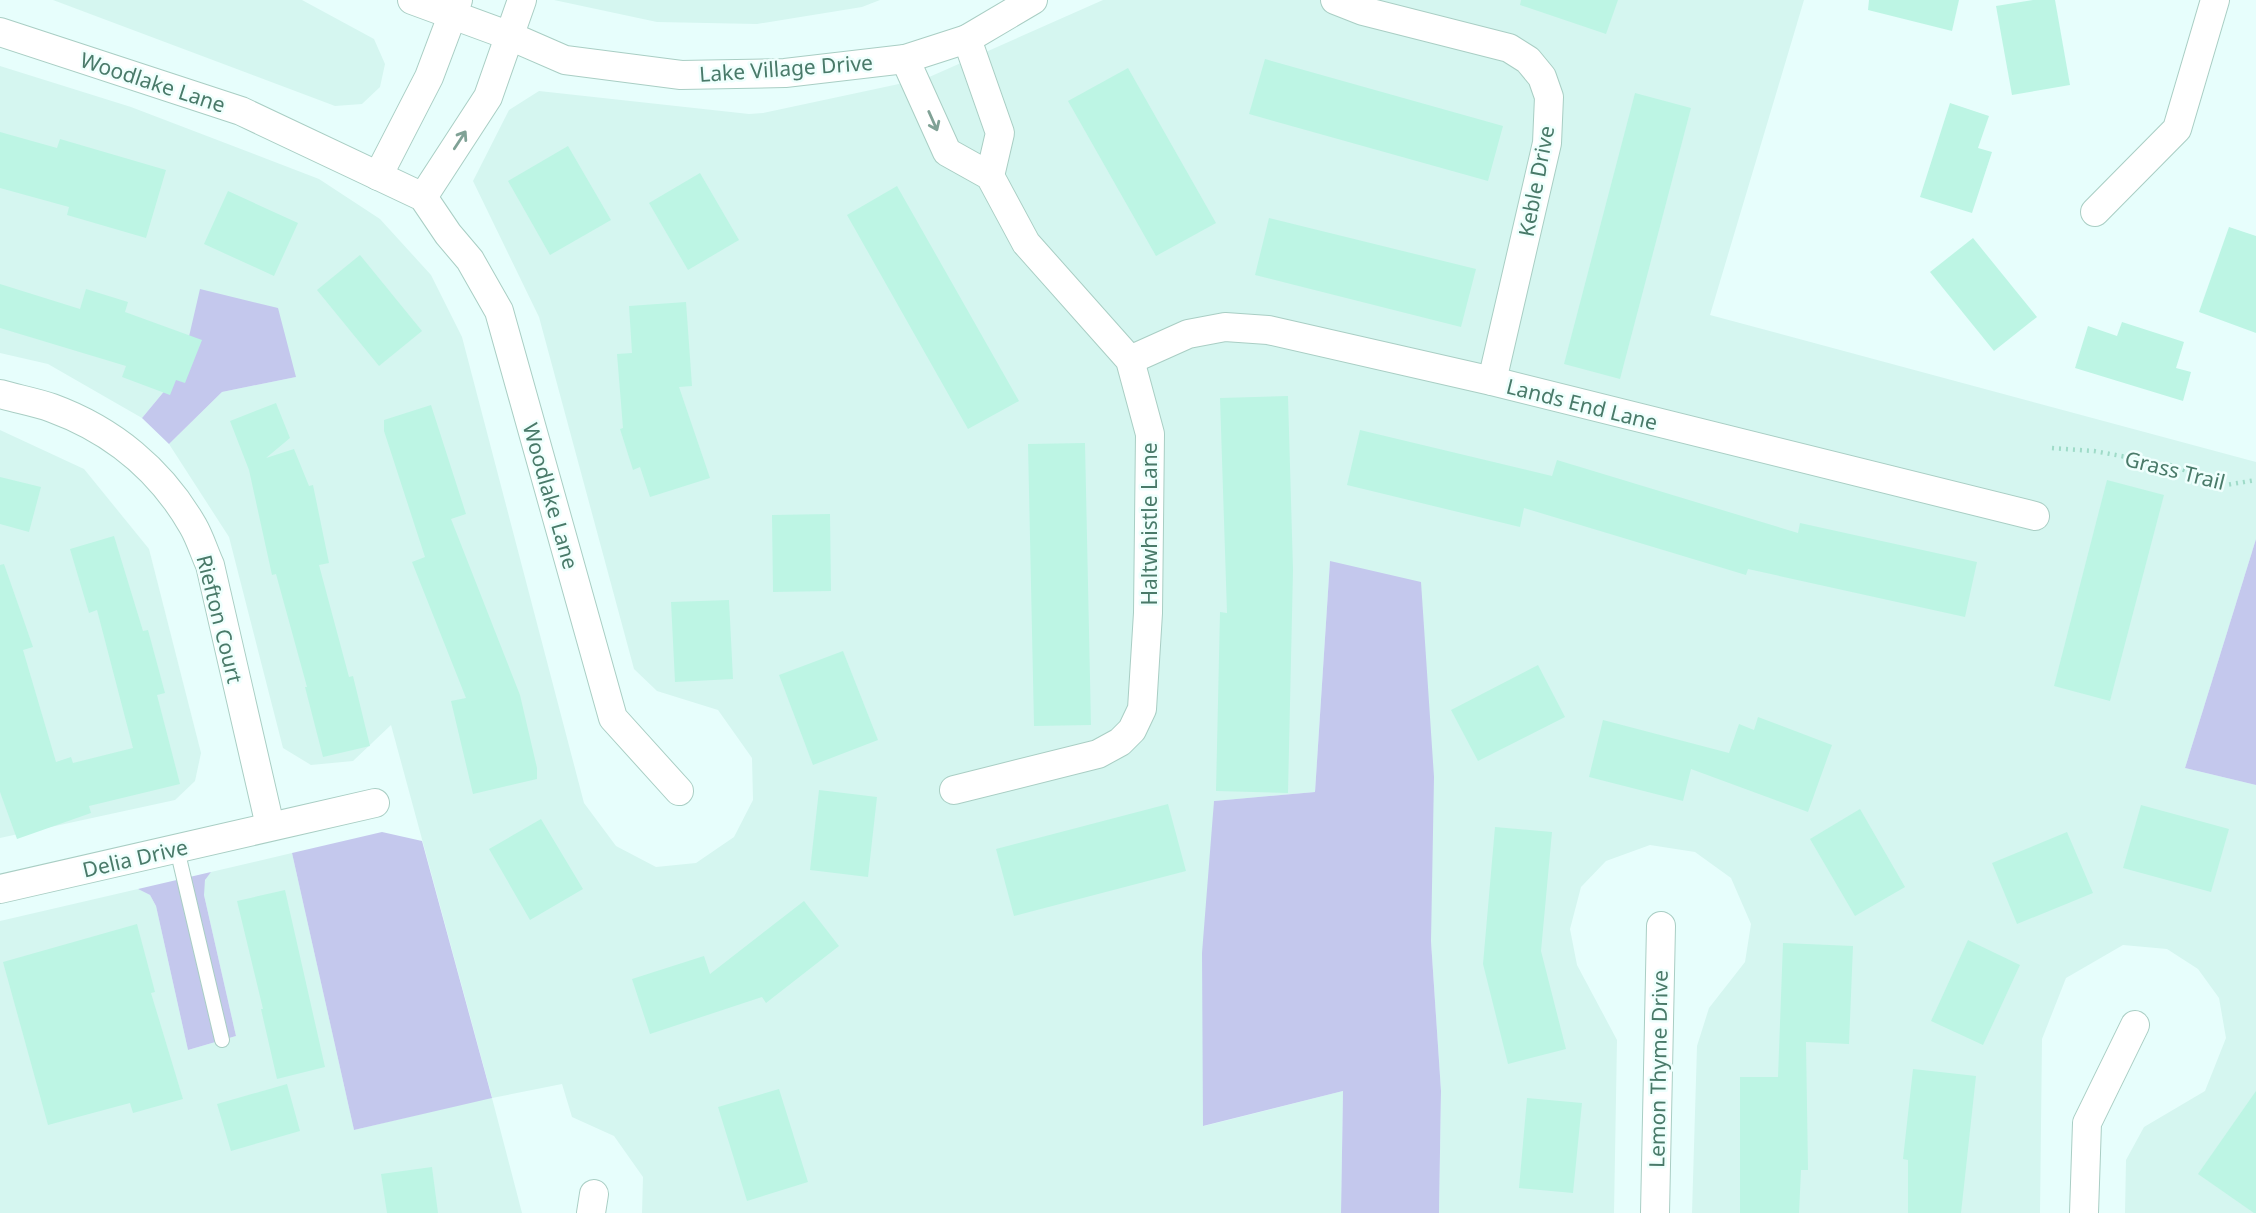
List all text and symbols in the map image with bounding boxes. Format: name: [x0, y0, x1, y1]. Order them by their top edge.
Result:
street label: Woodlake Lane: [77, 45, 229, 119]
street label: Lake Village Drive: [698, 48, 874, 88]
one-way arrow: [927, 110, 940, 131]
street label: Keble Drive: [1512, 123, 1560, 239]
one-way arrow: [453, 131, 467, 150]
street label: Lands End Lane: [1503, 372, 1661, 436]
street label: Woodlake Lane: [517, 420, 585, 572]
street label: Haltwhistle Lane: [1135, 442, 1163, 606]
street label: Grass Trail: [2122, 444, 2228, 496]
street label: Riefton Court: [191, 552, 250, 687]
street label: Delia Drive: [80, 832, 190, 884]
street label: Lemon Thyme Drive: [1642, 970, 1674, 1168]

